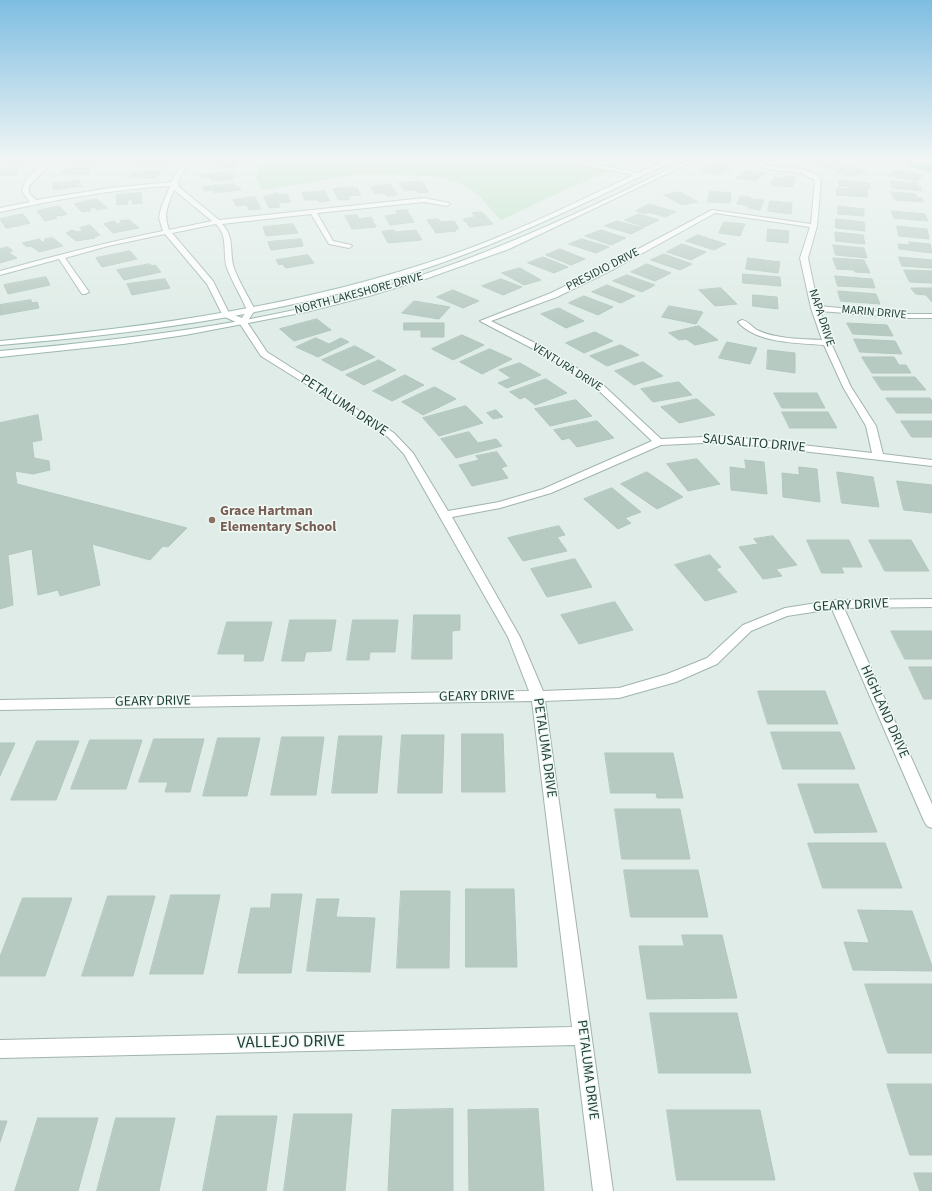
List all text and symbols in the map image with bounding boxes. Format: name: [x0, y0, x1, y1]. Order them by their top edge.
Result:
street label: PRESIDIO DRIVE: [564, 245, 642, 295]
street label: NORTH LAKESHORE DRIVE: [293, 270, 425, 318]
street label: NAPA DRIVE: [805, 288, 837, 348]
street label: MARIN DRIVE: [841, 303, 907, 323]
street label: VENTURA DRIVE: [529, 341, 605, 395]
street label: PETALUMA DRIVE: [297, 372, 391, 440]
street label: SAUSALITO DRIVE: [702, 431, 806, 457]
place label: Grace Hartman Elementary School: [220, 504, 336, 536]
marker: Grace Hartman Elementary School: [207, 515, 217, 525]
street label: GEARY DRIVE: [813, 596, 889, 616]
street label: HIGHLAND DRIVE: [856, 663, 912, 761]
street label: GEARY DRIVE: [439, 688, 515, 706]
street label: GEARY DRIVE: [115, 693, 191, 711]
street label: PETALUMA DRIVE: [529, 697, 559, 799]
street label: PETALUMA DRIVE: [573, 1019, 601, 1121]
street label: VALLEJO DRIVE: [237, 1032, 345, 1054]

